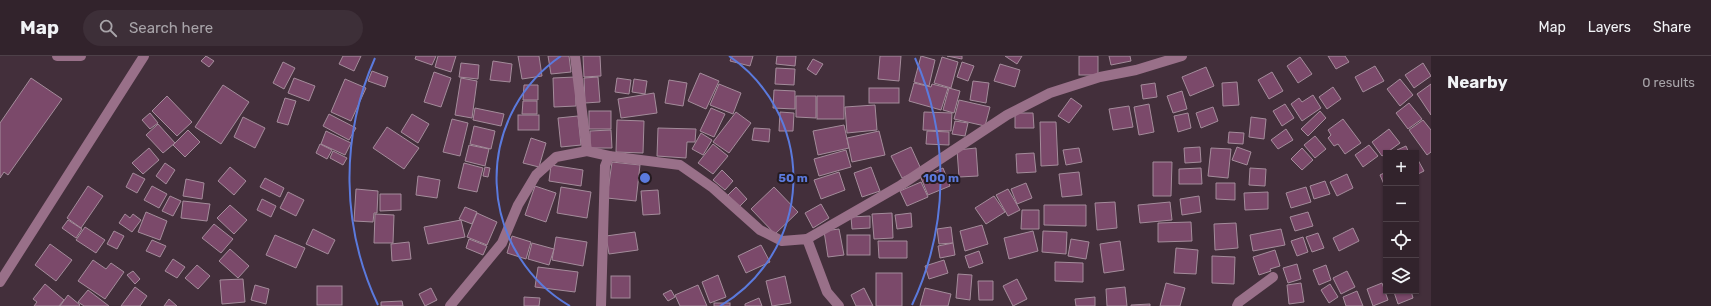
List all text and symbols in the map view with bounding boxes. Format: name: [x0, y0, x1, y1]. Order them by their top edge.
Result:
search box: [83, 10, 363, 46]
text: Map: [20, 16, 59, 39]
icon: search: [97, 17, 119, 39]
text: Search here: [129, 19, 213, 37]
text: Map: [1539, 19, 1566, 36]
text: Layers: [1588, 19, 1631, 36]
text: Share: [1653, 19, 1691, 36]
text: Nearby: [1447, 72, 1508, 92]
text: 0 results: [1642, 75, 1695, 90]
map controls: [1383, 150, 1419, 294]
button: +: [1383, 150, 1419, 186]
centre of rings: [638, 171, 652, 185]
text: 50 m: [778, 171, 808, 185]
text: 100 m: [923, 171, 959, 185]
button: −: [1383, 186, 1419, 222]
button: locate: [1383, 222, 1419, 258]
button: layers: [1383, 258, 1419, 294]

